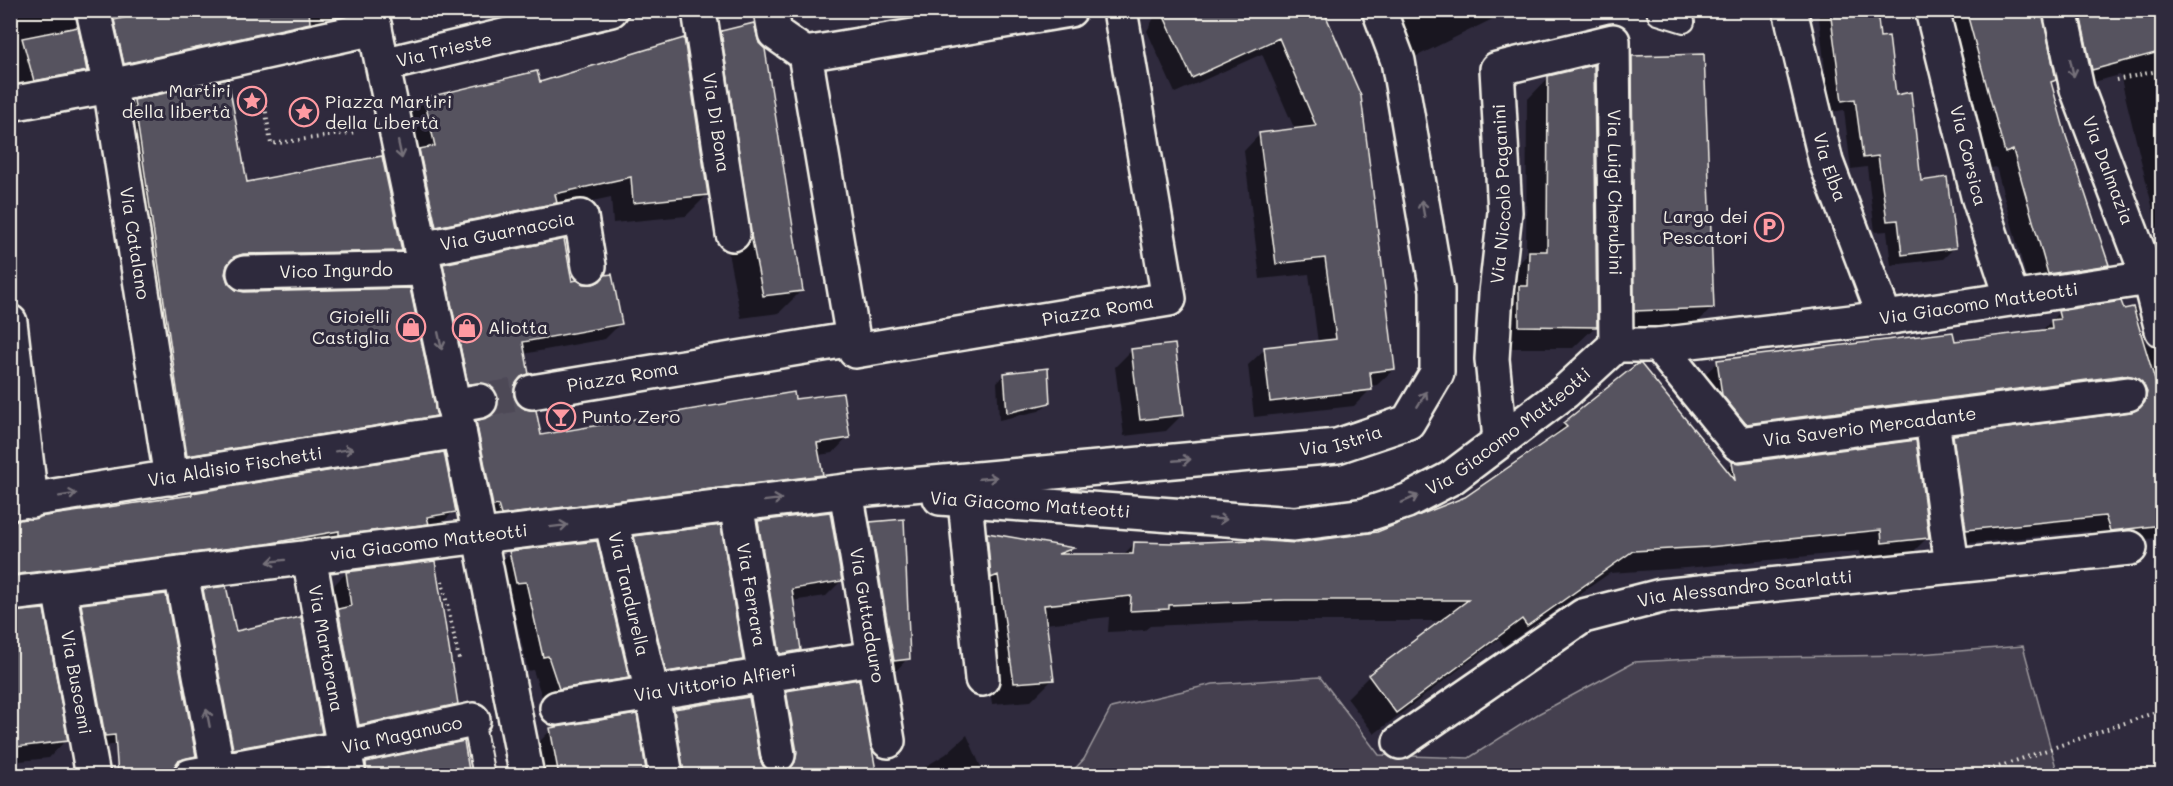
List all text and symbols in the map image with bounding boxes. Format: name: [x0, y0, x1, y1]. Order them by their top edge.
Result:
street label: Via Trieste: [394, 26, 494, 72]
one-way arrow: [2067, 57, 2078, 77]
street label: Via Di Bona: [698, 71, 737, 174]
place label: Martiri della libertà: [122, 78, 231, 123]
place icon: Martiri della libertà: [236, 85, 268, 117]
place label: Piazza Martiri della Libertà: [325, 89, 452, 134]
place icon: Piazza Martiri della Libertà: [288, 96, 320, 128]
street label: Via Niccolò Paganini: [1484, 103, 1516, 285]
street label: Via Corsica: [1945, 103, 1993, 209]
street label: Via Luigi Cherubini: [1603, 109, 1628, 276]
street label: Via Dalmazia: [2077, 112, 2140, 228]
street label: Via Elba: [1808, 130, 1853, 205]
one-way arrow: [395, 140, 406, 159]
street label: Via Catalano: [115, 185, 156, 301]
one-way arrow: [1417, 200, 1428, 219]
place label: Largo dei Pescatori: [1662, 204, 1748, 249]
street label: Via Guarnaccia: [438, 206, 576, 256]
parking icon: Largo dei Pescatori: [1753, 211, 1785, 243]
street label: Vico Ingurdo: [279, 257, 393, 283]
street label: Via Giacomo Matteotti: [1877, 276, 2080, 330]
street label: Piazza Roma: [1040, 289, 1155, 331]
place label: Gioielli Castiglia: [312, 304, 390, 349]
shop icon: Gioielli Castiglia: [395, 311, 427, 343]
shop icon: Aliotta: [451, 312, 483, 344]
place label: Aliotta: [488, 315, 548, 339]
one-way arrow: [435, 331, 446, 350]
street label: Piazza Roma: [565, 355, 680, 397]
street label: Via Giacomo Matteotti: [1421, 361, 1595, 500]
one-way arrow: [1416, 391, 1428, 408]
bar icon: Punto Zero: [545, 401, 577, 433]
street label: Via Saverio Mercadante: [1761, 401, 1978, 452]
place label: Punto Zero: [582, 404, 680, 428]
street label: Via Istria: [1298, 419, 1385, 460]
street label: Via Aldisio Fischetti: [146, 440, 324, 492]
one-way arrow: [333, 444, 353, 455]
one-way arrow: [1171, 454, 1191, 465]
one-way arrow: [977, 472, 997, 483]
street label: Via Giacomo Matteotti: [929, 485, 1131, 523]
one-way arrow: [58, 489, 78, 500]
one-way arrow: [1400, 493, 1418, 504]
one-way arrow: [763, 494, 782, 505]
one-way arrow: [1208, 514, 1228, 525]
street label: via Giacomo Matteotti: [329, 517, 529, 565]
one-way arrow: [548, 521, 568, 532]
street label: Via Tandurella: [603, 529, 656, 658]
street label: Via Ferrara: [732, 541, 773, 648]
street label: Via Guttadauro: [845, 546, 891, 685]
one-way arrow: [266, 556, 286, 567]
street label: Via Alessandro Scarlatti: [1635, 563, 1853, 613]
street label: Via Martorana: [303, 583, 350, 714]
street label: Via Buscemi: [56, 628, 98, 736]
street label: Via Vittorio Alfieri: [632, 657, 798, 707]
one-way arrow: [202, 709, 213, 728]
street label: Via Maganuco: [340, 710, 465, 759]

